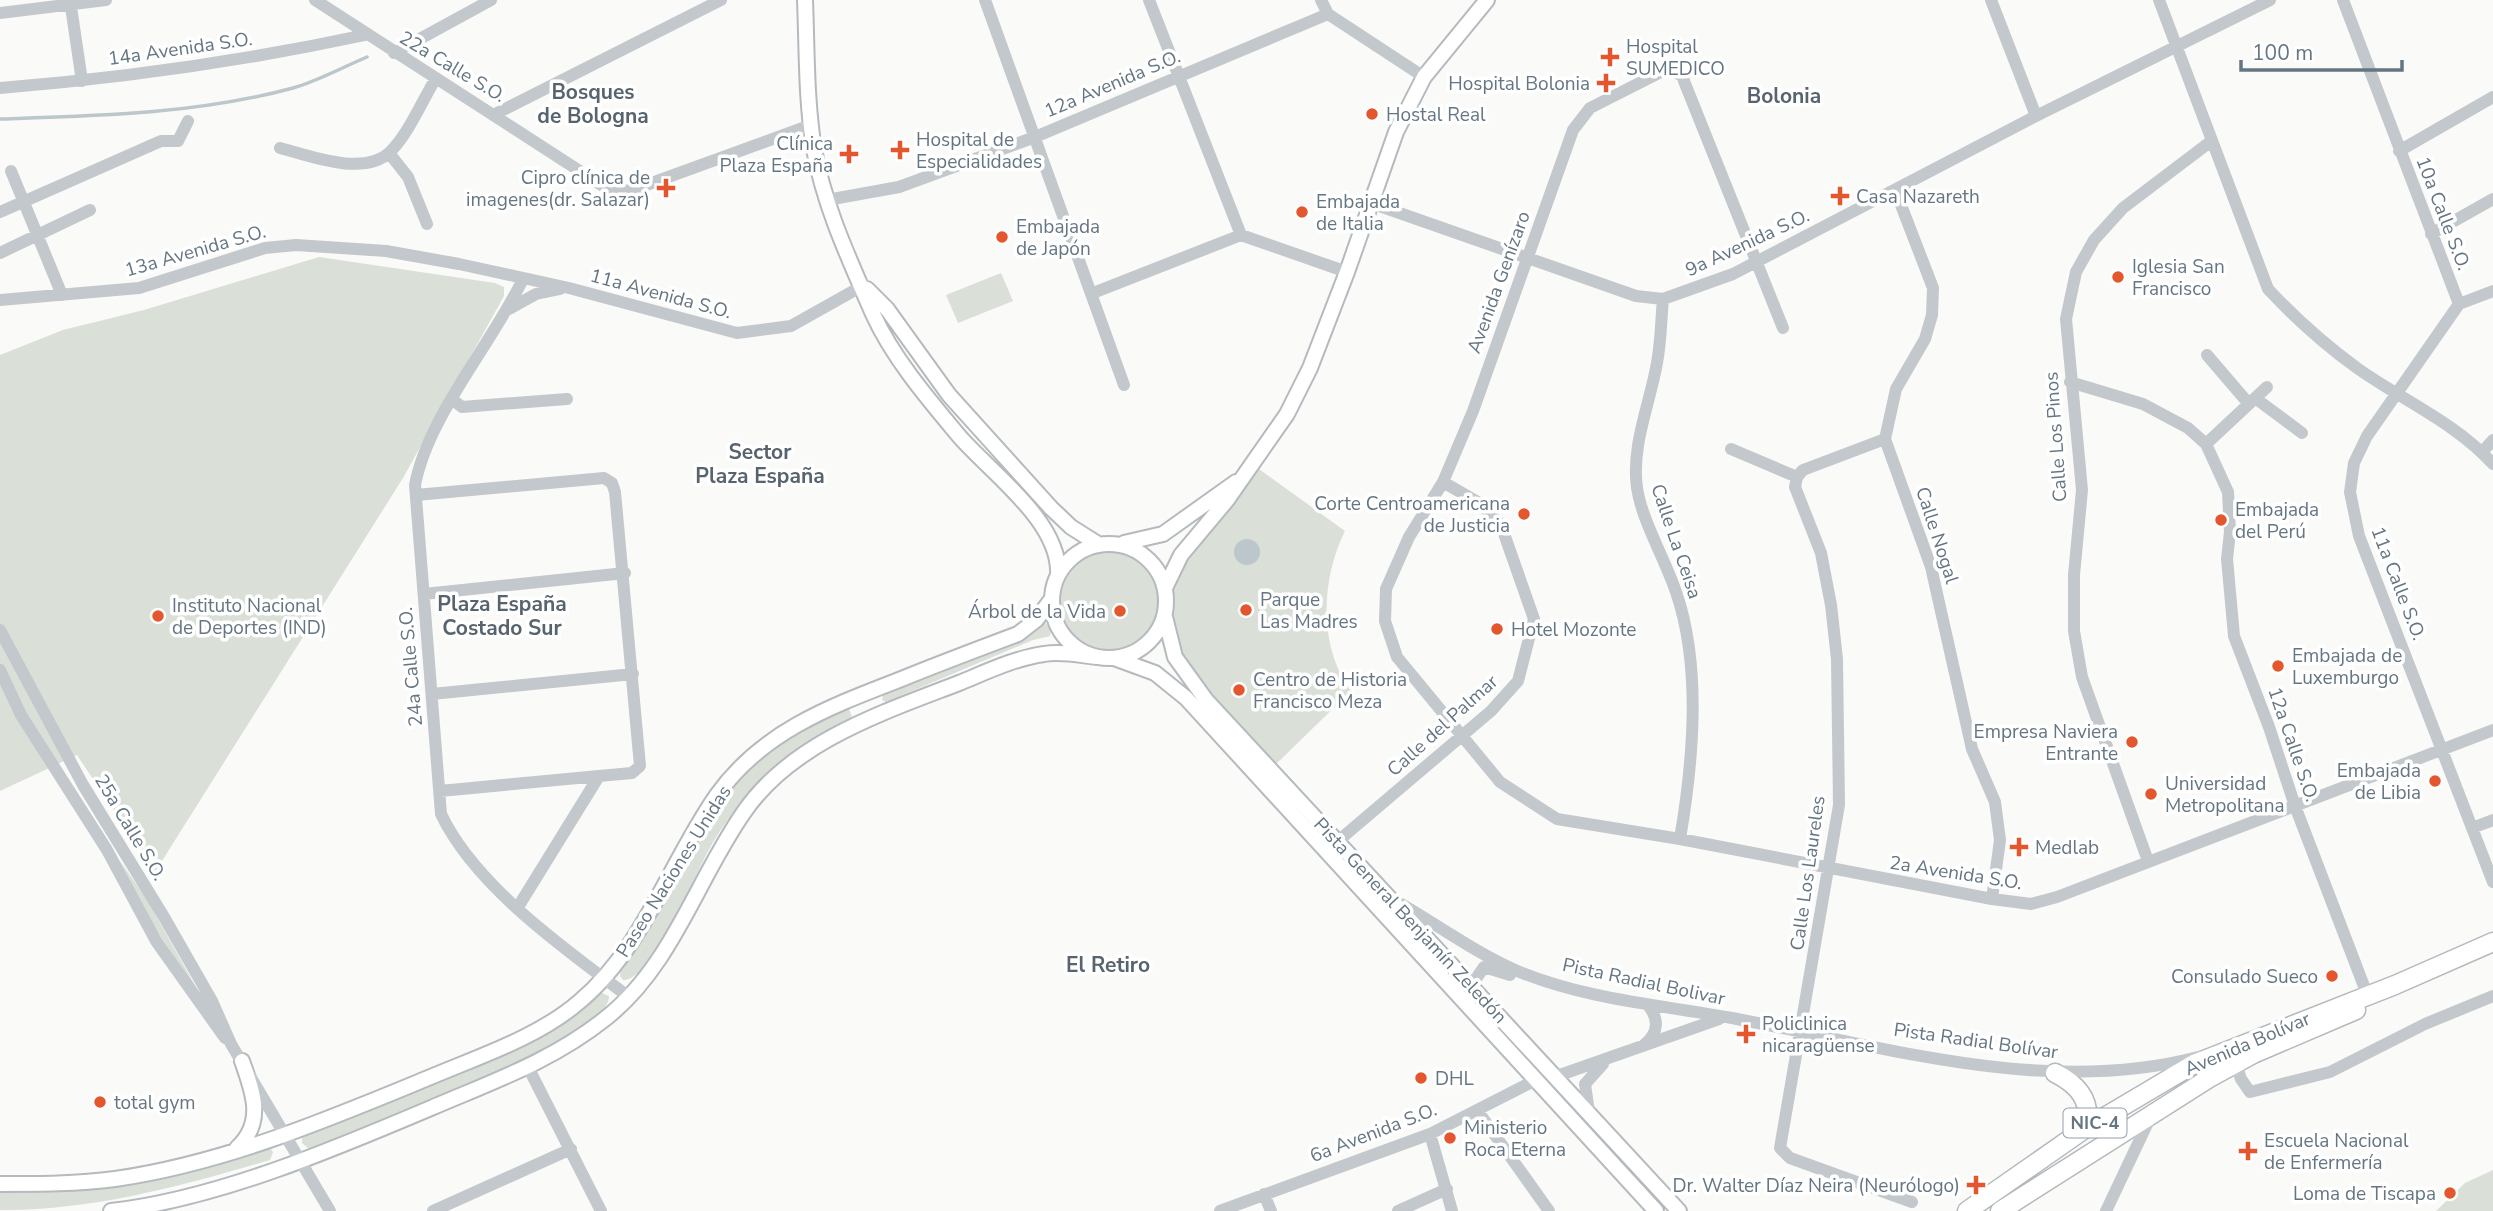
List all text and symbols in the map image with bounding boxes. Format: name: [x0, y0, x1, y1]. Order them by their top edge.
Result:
street label: 22a Calle S.O.: [394, 25, 511, 109]
street label: 14a Avenida S.O.: [106, 26, 254, 72]
scale bar: [2241, 28, 2402, 72]
place label: Hospital SUMEDICO: [1626, 34, 1725, 82]
text: 100 m: [2252, 39, 2313, 67]
street label: 12a Avenida S.O.: [1040, 44, 1184, 124]
marker: Hospital SUMEDICO: [1600, 47, 1620, 67]
place label: Hospital Bolonia: [1448, 71, 1590, 97]
marker: Hospital Bolonia: [1596, 73, 1616, 93]
district label: Bosques de Bologna: [537, 78, 649, 130]
district label: Bolonia: [1747, 82, 1821, 110]
place label: Hostal Real: [1386, 102, 1486, 128]
marker: Hostal Real: [1364, 106, 1380, 122]
place label: Hospital de Especialidades: [916, 127, 1042, 175]
place label: Clínica Plaza España: [720, 131, 833, 179]
marker: Hospital de Especialidades: [890, 140, 910, 160]
marker: Clínica Plaza España: [839, 144, 859, 164]
street label: 10a Calle S.O.: [2409, 153, 2477, 274]
place label: Cipro clínica de imagenes(dr. Salazar): [466, 165, 650, 213]
marker: Cipro clínica de imagenes(dr. Salazar): [656, 178, 676, 198]
place label: Casa Nazareth: [1856, 184, 1980, 210]
marker: Casa Nazareth: [1830, 186, 1850, 206]
place label: Embajada de Italia: [1316, 189, 1400, 237]
street label: 9a Avenida S.O.: [1681, 203, 1814, 283]
marker: Embajada de Italia: [1294, 204, 1310, 220]
street label: Avenida Genízaro: [1461, 208, 1537, 357]
place label: Embajada de Japón: [1016, 214, 1100, 262]
street label: 13a Avenida S.O.: [122, 218, 269, 284]
marker: Embajada de Japón: [994, 229, 1010, 245]
place label: Iglesia San Francisco: [2132, 254, 2225, 302]
street label: 11a Avenida S.O.: [587, 263, 734, 325]
marker: Iglesia San Francisco: [2110, 269, 2126, 285]
street label: Calle Los Pinos: [2038, 371, 2074, 503]
district label: Sector Plaza España: [695, 438, 825, 490]
street label: Calle La Ceisa: [1644, 480, 1708, 602]
street label: Calle Nogal: [1909, 484, 1965, 587]
place label: Corte Centroamericana de Justicia: [1314, 491, 1510, 539]
place label: Embajada del Perú: [2235, 497, 2319, 545]
marker: Corte Centroamericana de Justicia: [1516, 506, 1532, 522]
marker: Embajada del Perú: [2213, 512, 2229, 528]
street label: 11a Calle S.O.: [2364, 523, 2432, 644]
place label: Parque Las Madres: [1260, 587, 1358, 635]
district label: Plaza España Costado Sur: [437, 590, 567, 642]
place label: Instituto Nacional de Deportes (IND): [172, 593, 327, 641]
place label: Árbol de la Vida: [968, 599, 1106, 625]
marker: Parque Las Madres: [1238, 602, 1254, 618]
marker: Árbol de la Vida: [1112, 603, 1128, 619]
street label: 24a Calle S.O.: [393, 606, 429, 728]
marker: Instituto Nacional de Deportes (IND): [150, 608, 166, 624]
place label: Hotel Mozonte: [1511, 617, 1636, 643]
marker: Hotel Mozonte: [1489, 621, 1505, 637]
place label: Embajada de Luxemburgo: [2292, 643, 2402, 691]
marker: Embajada de Luxemburgo: [2270, 658, 2286, 674]
place label: Centro de Historia Francisco Meza: [1253, 667, 1407, 715]
street label: Calle del Palmar: [1382, 669, 1504, 783]
marker: Centro de Historia Francisco Meza: [1231, 682, 1247, 698]
street label: 12a Calle S.O.: [2261, 683, 2325, 805]
place label: Empresa Naviera Entrante: [1974, 719, 2118, 767]
marker: Empresa Naviera Entrante: [2124, 734, 2140, 750]
place label: Embajada de Libia: [2337, 758, 2421, 806]
street label: 25a Calle S.O.: [88, 769, 172, 886]
place label: Universidad Metropolitana: [2165, 771, 2285, 819]
marker: Embajada de Libia: [2427, 773, 2443, 789]
street label: Paseo Naciones Unidas: [610, 780, 737, 963]
marker: Universidad Metropolitana: [2143, 786, 2159, 802]
street label: Calle Los Laureles: [1784, 794, 1832, 952]
street label: Pista General Benjamín Zeledón: [1308, 812, 1513, 1029]
place label: Medlab: [2035, 835, 2099, 861]
marker: Medlab: [2009, 837, 2029, 857]
street label: 2a Avenida S.O.: [1888, 850, 2024, 896]
district label: El Retiro: [1066, 951, 1150, 979]
street label: Pista Radial Bolivar: [1560, 952, 1728, 1012]
place label: Consulado Sueco: [2171, 964, 2318, 990]
marker: Consulado Sueco: [2324, 968, 2340, 984]
street label: Avenida Bolívar: [2181, 1006, 2314, 1082]
place label: Policlinica nicaragüense: [1762, 1011, 1875, 1059]
street label: Pista Radial Bolívar: [1892, 1017, 2060, 1065]
marker: Policlinica nicaragüense: [1736, 1024, 1756, 1044]
place label: DHL: [1435, 1066, 1475, 1092]
marker: DHL: [1413, 1070, 1429, 1086]
place label: total gym: [114, 1090, 195, 1116]
marker: total gym: [92, 1094, 108, 1110]
street label: 6a Avenida S.O.: [1306, 1097, 1441, 1169]
road number: NIC-4: [2064, 1108, 2126, 1138]
place label: Ministerio Roca Eterna: [1464, 1115, 1566, 1163]
place label: Escuela Nacional de Enfermería: [2264, 1128, 2409, 1176]
marker: Ministerio Roca Eterna: [1442, 1130, 1458, 1146]
marker: Escuela Nacional de Enfermería: [2238, 1141, 2258, 1161]
place label: Dr. Walter Díaz Neira (Neurólogo): [1672, 1173, 1960, 1199]
marker: Dr. Walter Díaz Neira (Neurólogo): [1966, 1175, 1986, 1195]
place label: Loma de Tiscapa: [2293, 1181, 2436, 1207]
marker: Loma de Tiscapa: [2442, 1185, 2458, 1201]

